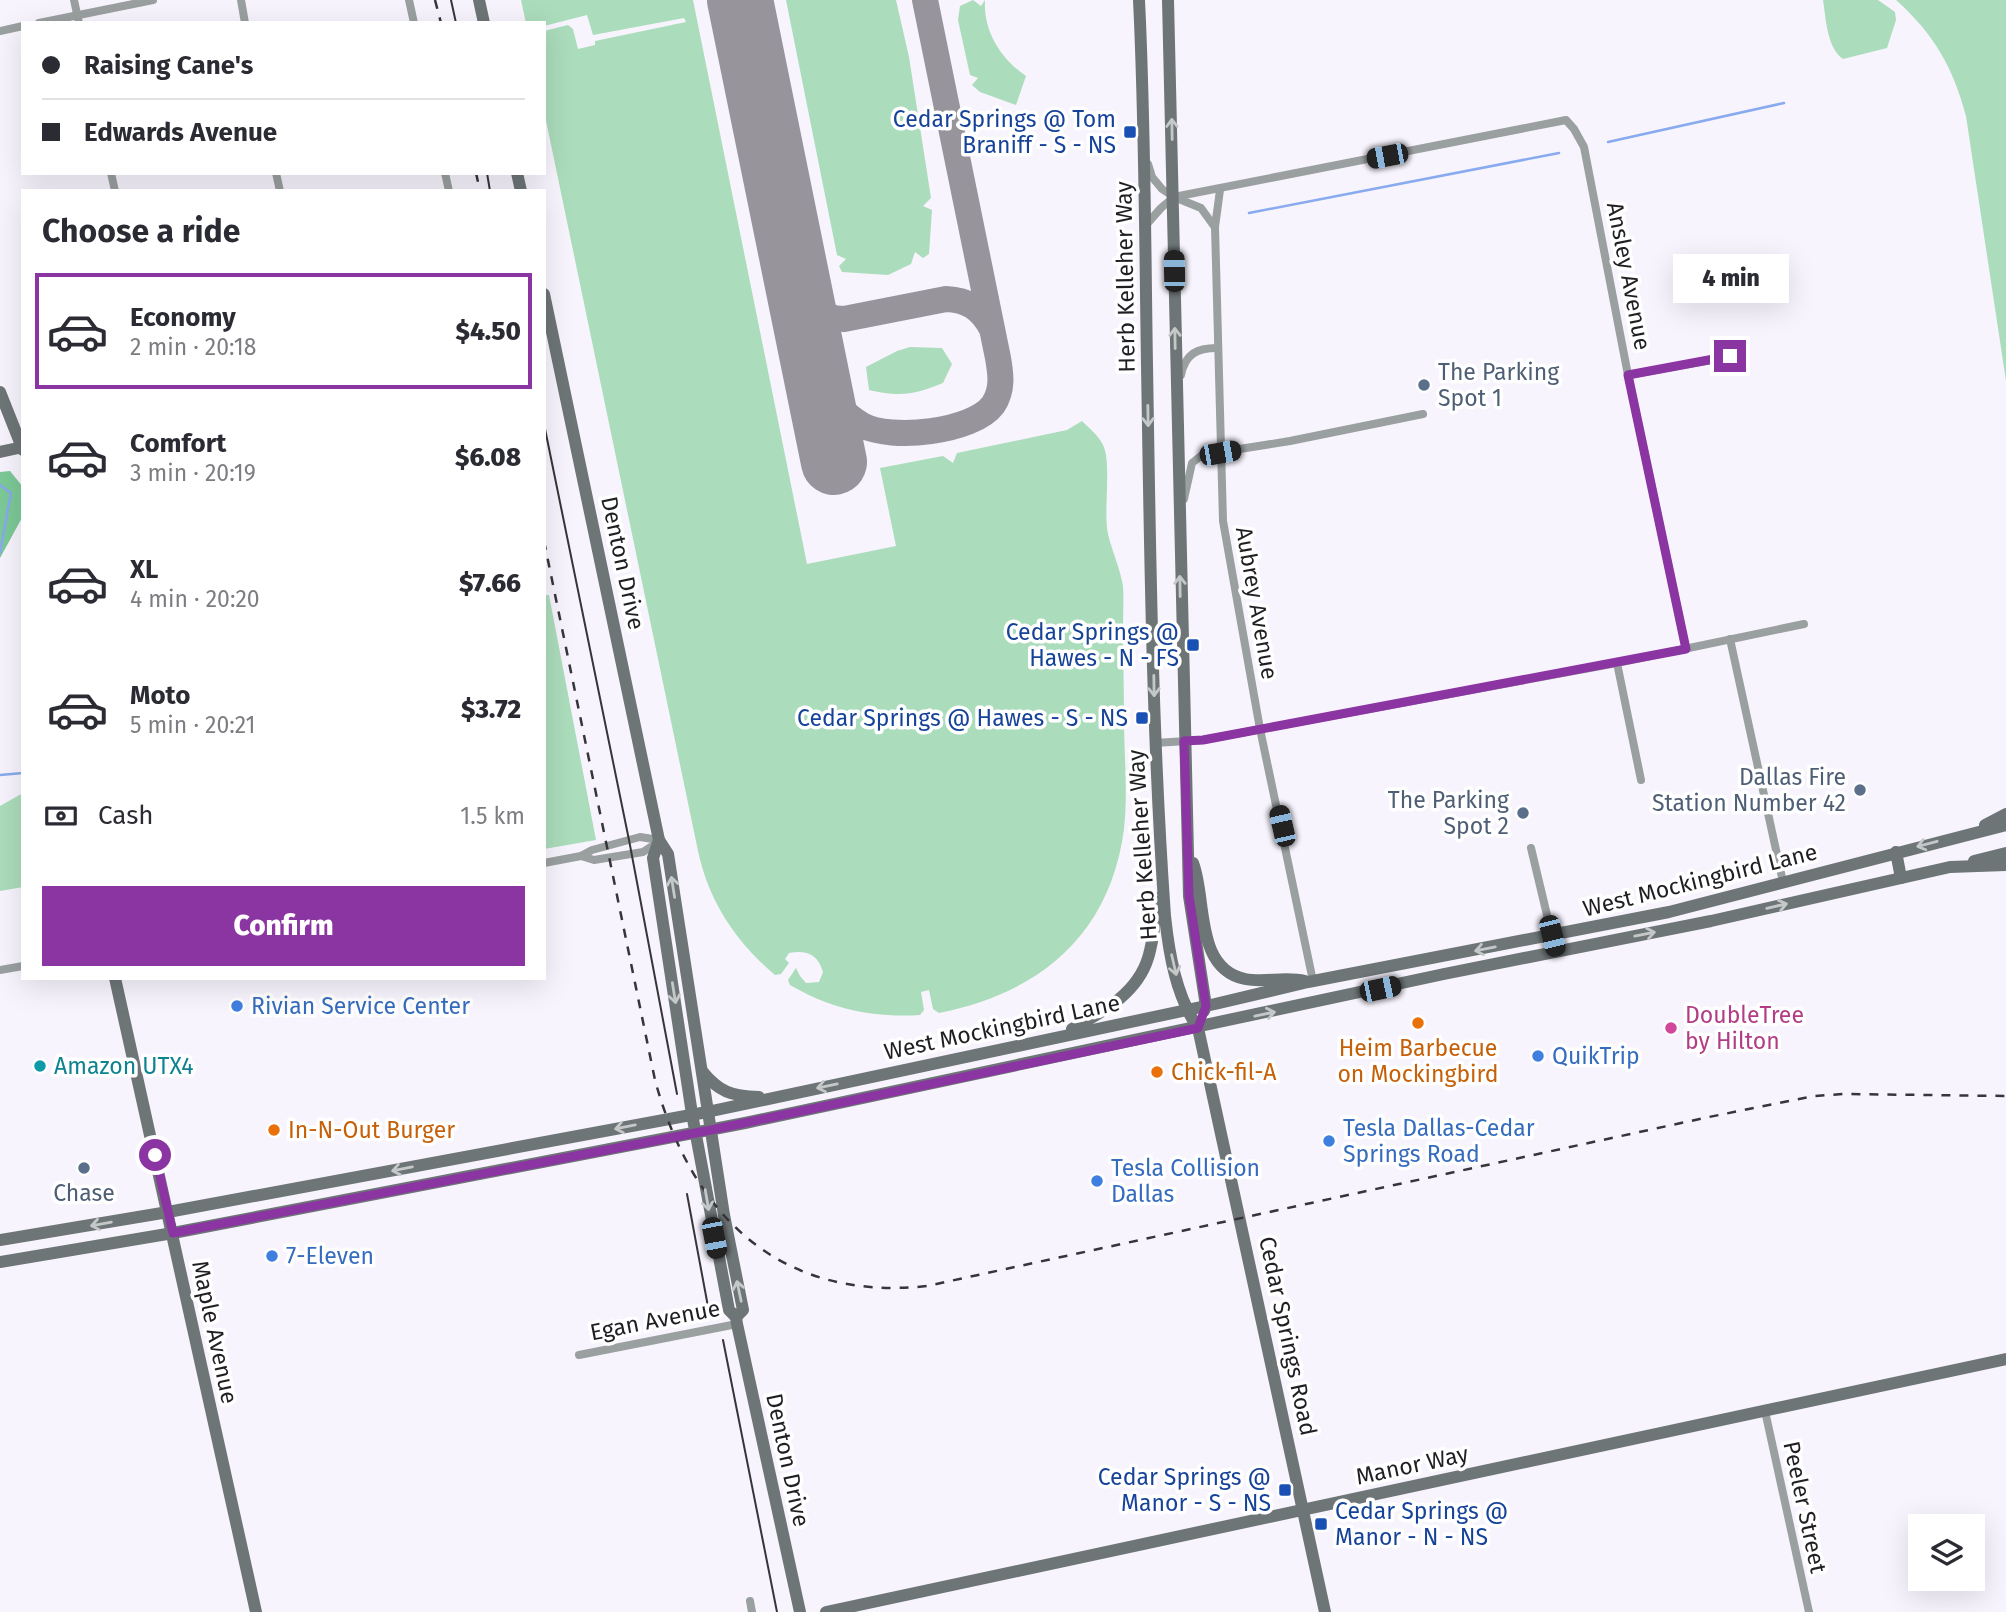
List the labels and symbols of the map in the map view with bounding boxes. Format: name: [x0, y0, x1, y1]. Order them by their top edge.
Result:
place label: Cedar Springs @ Tom Braniff - S - NS: [893, 105, 1116, 159]
one-way arrow: [1165, 118, 1179, 141]
marker: Cedar Springs @ Tom Braniff - S - NS: [1122, 124, 1138, 140]
car: [1365, 142, 1410, 170]
street label: Herb Kelleher Way: [1109, 180, 1141, 373]
street label: Ansley Avenue: [1601, 200, 1657, 352]
car: [1164, 250, 1185, 292]
callout: 4 min: [1672, 254, 1788, 304]
one-way arrow: [1168, 327, 1182, 350]
route end: [1714, 340, 1746, 372]
place label: The Parking Spot 1: [1438, 358, 1559, 412]
marker: The Parking Spot 1: [1416, 377, 1432, 393]
one-way arrow: [1141, 404, 1155, 427]
car: [1198, 439, 1243, 467]
street label: Denton Drive: [595, 494, 651, 632]
street label: Aubrey Avenue: [1230, 524, 1284, 682]
one-way arrow: [1174, 575, 1187, 598]
place label: Cedar Springs @ Hawes - N - FS: [1006, 618, 1179, 672]
marker: Cedar Springs @ Hawes - N - FS: [1185, 637, 1201, 653]
one-way arrow: [1147, 675, 1160, 698]
place label: Cedar Springs @ Hawes - S - NS: [797, 704, 1128, 732]
marker: Cedar Springs @ Hawes - S - NS: [1134, 710, 1150, 726]
street label: Herb Kelleher Way: [1121, 748, 1163, 941]
place label: Dallas Fire Station Number 42: [1652, 763, 1846, 817]
marker: Dallas Fire Station Number 42: [1852, 782, 1868, 798]
place label: The Parking Spot 2: [1388, 786, 1509, 840]
car: [1268, 803, 1297, 849]
marker: The Parking Spot 2: [1515, 805, 1531, 821]
street label: West Mockingbird Lane: [1580, 837, 1820, 923]
one-way arrow: [1916, 838, 1939, 851]
one-way arrow: [666, 876, 679, 899]
one-way arrow: [1765, 899, 1788, 912]
car: [1537, 913, 1568, 959]
one-way arrow: [1633, 927, 1656, 941]
one-way arrow: [1474, 943, 1497, 956]
one-way arrow: [1168, 953, 1181, 976]
car: [1358, 974, 1403, 1004]
one-way arrow: [668, 981, 681, 1003]
street label: West Mockingbird Lane: [882, 988, 1122, 1066]
place label: Rivian Service Center: [251, 992, 470, 1020]
marker: Rivian Service Center: [229, 998, 245, 1014]
place label: DoubleTree by Hilton: [1685, 1001, 1804, 1055]
one-way arrow: [1253, 1006, 1276, 1020]
marker: Heim Barbecue on Mockingbird: [1410, 1015, 1426, 1031]
marker: DoubleTree by Hilton: [1663, 1020, 1679, 1036]
place label: Heim Barbecue on Mockingbird: [1337, 1034, 1499, 1088]
place label: QuikTrip: [1552, 1042, 1640, 1070]
marker: QuikTrip: [1530, 1048, 1546, 1064]
place label: Amazon UTX4: [54, 1052, 193, 1080]
marker: Amazon UTX4: [32, 1058, 48, 1074]
place label: Chick-fil-A: [1171, 1058, 1277, 1086]
marker: Chick-fil-A: [1149, 1064, 1165, 1080]
one-way arrow: [816, 1079, 839, 1093]
place label: Tesla Dallas-Cedar Springs Road: [1343, 1114, 1535, 1168]
place label: In-N-Out Burger: [288, 1116, 455, 1144]
one-way arrow: [614, 1121, 637, 1134]
marker: In-N-Out Burger: [266, 1122, 282, 1138]
marker: Tesla Dallas-Cedar Springs Road: [1321, 1133, 1337, 1149]
route start: [139, 1139, 171, 1171]
place label: Tesla Collision Dallas: [1111, 1154, 1260, 1208]
marker: Chase: [76, 1160, 92, 1176]
one-way arrow: [391, 1162, 414, 1176]
marker: Tesla Collision Dallas: [1089, 1173, 1105, 1189]
place label: Chase: [53, 1179, 115, 1207]
one-way arrow: [701, 1188, 714, 1211]
car: [700, 1215, 729, 1261]
one-way arrow: [90, 1218, 113, 1231]
street label: Cedar Springs Road: [1253, 1234, 1323, 1438]
place label: 7-Eleven: [286, 1242, 374, 1270]
marker: 7-Eleven: [264, 1248, 280, 1264]
street label: Maple Avenue: [186, 1258, 244, 1406]
one-way arrow: [731, 1280, 745, 1303]
street label: Egan Avenue: [588, 1294, 722, 1346]
street label: Denton Drive: [760, 1391, 816, 1529]
street label: Peeler Street: [1777, 1438, 1833, 1576]
street label: Manor Way: [1353, 1439, 1471, 1491]
place label: Cedar Springs @ Manor - S - NS: [1098, 1463, 1271, 1517]
marker: Cedar Springs @ Manor - S - NS: [1277, 1482, 1293, 1498]
place label: Cedar Springs @ Manor - N - NS: [1335, 1497, 1508, 1551]
marker: Cedar Springs @ Manor - N - NS: [1313, 1516, 1329, 1532]

